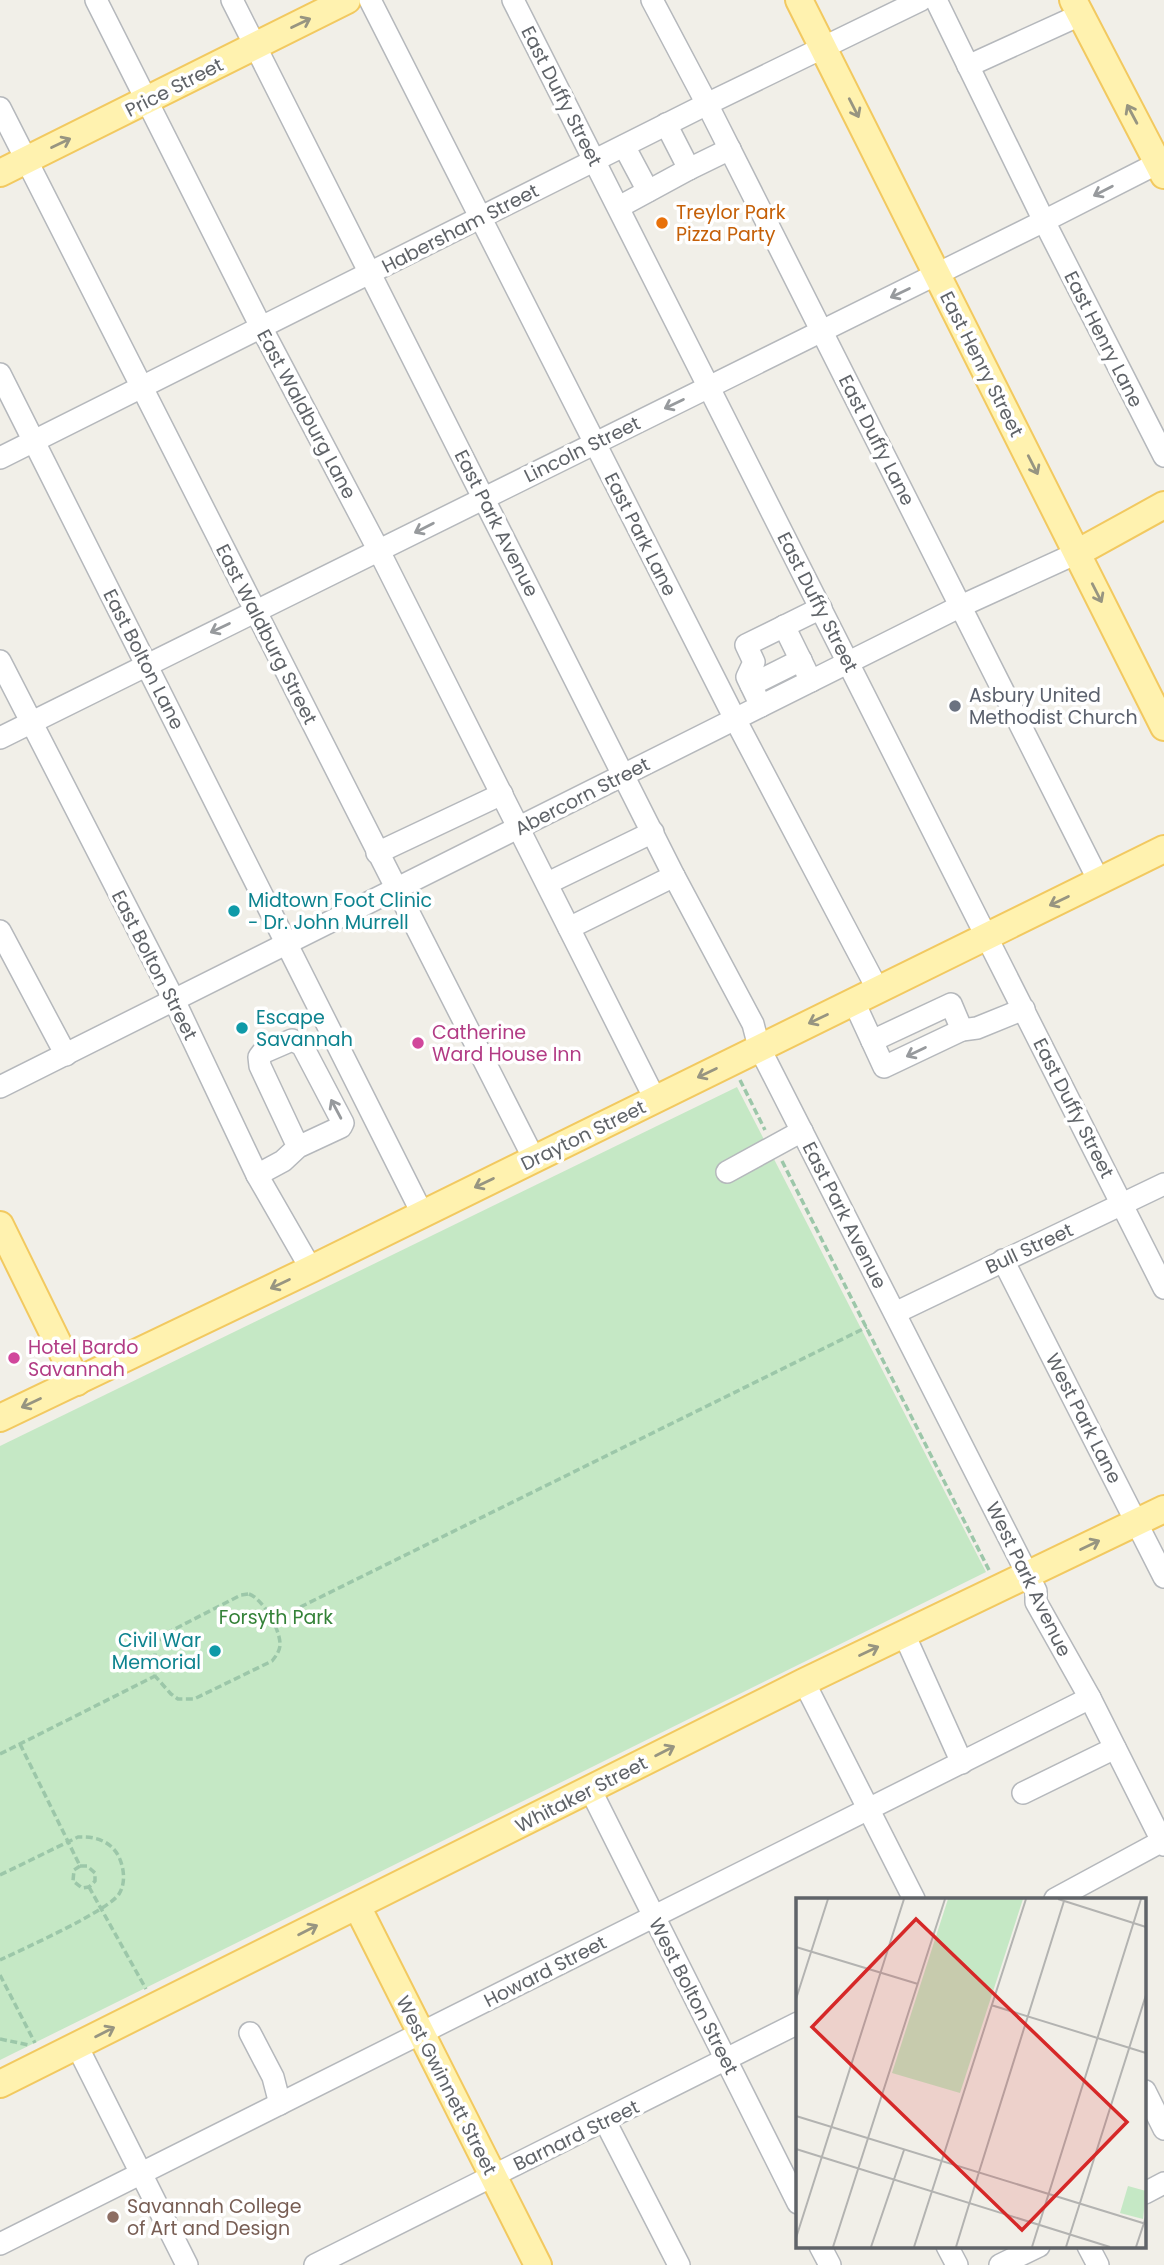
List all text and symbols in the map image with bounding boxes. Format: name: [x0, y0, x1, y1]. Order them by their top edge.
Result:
one-way arrow: [290, 15, 311, 29]
street label: East Duffy Street: [515, 21, 609, 171]
street label: Price Street: [121, 51, 228, 124]
one-way arrow: [848, 97, 861, 118]
one-way arrow: [1125, 104, 1139, 125]
one-way arrow: [50, 136, 71, 150]
street label: Habersham Street: [377, 177, 543, 280]
one-way arrow: [1093, 184, 1114, 198]
place label: Treylor Park Pizza Party: [676, 199, 786, 248]
marker: Treylor Park Pizza Party: [654, 215, 670, 231]
street label: East Henry Lane: [1058, 267, 1150, 412]
one-way arrow: [890, 286, 911, 300]
street label: East Henry Street: [933, 287, 1030, 442]
street label: East Waldburg Lane: [250, 325, 363, 504]
street label: East Duffy Lane: [832, 370, 921, 510]
one-way arrow: [664, 398, 685, 412]
street label: Lincoln Street: [520, 410, 645, 489]
street label: East Park Avenue: [448, 445, 545, 601]
one-way arrow: [1026, 454, 1040, 475]
street label: East Park Lane: [598, 468, 683, 601]
one-way arrow: [414, 522, 435, 536]
street label: East Duffy Street: [771, 527, 865, 677]
street label: East Waldburg Street: [209, 539, 324, 729]
one-way arrow: [1090, 582, 1104, 603]
street label: East Bolton Lane: [97, 584, 191, 734]
one-way arrow: [210, 622, 231, 636]
place label: Asbury United Methodist Church: [969, 682, 1138, 731]
marker: Asbury United Methodist Church: [947, 698, 963, 714]
street label: Abercorn Street: [510, 751, 654, 842]
street label: East Bolton Street: [105, 886, 204, 1045]
place label: Midtown Foot Clinic - Dr. John Murrell: [248, 887, 432, 936]
one-way arrow: [1049, 894, 1070, 908]
marker: Midtown Foot Clinic - Dr. John Murrell: [226, 903, 242, 919]
place label: Escape Savannah: [256, 1004, 353, 1053]
one-way arrow: [808, 1013, 829, 1026]
place label: Catherine Ward House Inn: [432, 1019, 582, 1068]
marker: Escape Savannah: [234, 1020, 250, 1036]
street label: East Duffy Street: [1027, 1033, 1121, 1183]
marker: Catherine Ward House Inn: [410, 1035, 426, 1051]
one-way arrow: [906, 1045, 927, 1059]
one-way arrow: [697, 1066, 718, 1080]
street label: Drayton Street: [516, 1093, 650, 1177]
one-way arrow: [329, 1099, 343, 1119]
street label: East Park Avenue: [796, 1137, 893, 1293]
one-way arrow: [474, 1177, 495, 1191]
street label: Bull Street: [981, 1216, 1078, 1281]
one-way arrow: [270, 1277, 291, 1291]
place label: Hotel Bardo Savannah: [28, 1334, 138, 1383]
street label: West Park Lane: [1039, 1348, 1128, 1488]
marker: Hotel Bardo Savannah: [6, 1350, 22, 1366]
one-way arrow: [21, 1397, 42, 1411]
street label: West Park Avenue: [979, 1497, 1078, 1661]
one-way arrow: [1079, 1538, 1100, 1552]
park label: Forsyth Park: [219, 1604, 333, 1631]
place label: Civil War Memorial: [112, 1627, 201, 1676]
marker: Civil War Memorial: [207, 1643, 223, 1659]
one-way arrow: [858, 1644, 879, 1657]
one-way arrow: [654, 1744, 675, 1758]
street label: Whitaker Street: [511, 1750, 652, 1839]
inset map: [796, 1898, 1146, 2248]
street label: West Bolton Street: [642, 1913, 745, 2079]
one-way arrow: [297, 1922, 318, 1936]
street label: Howard Street: [479, 1929, 611, 2014]
street label: West Gwinnett Street: [390, 1991, 504, 2180]
one-way arrow: [94, 2024, 115, 2038]
street label: Barnard Street: [509, 2093, 644, 2178]
place label: Savannah College of Art and Design: [127, 2193, 301, 2242]
marker: Savannah College of Art and Design: [105, 2209, 121, 2225]

